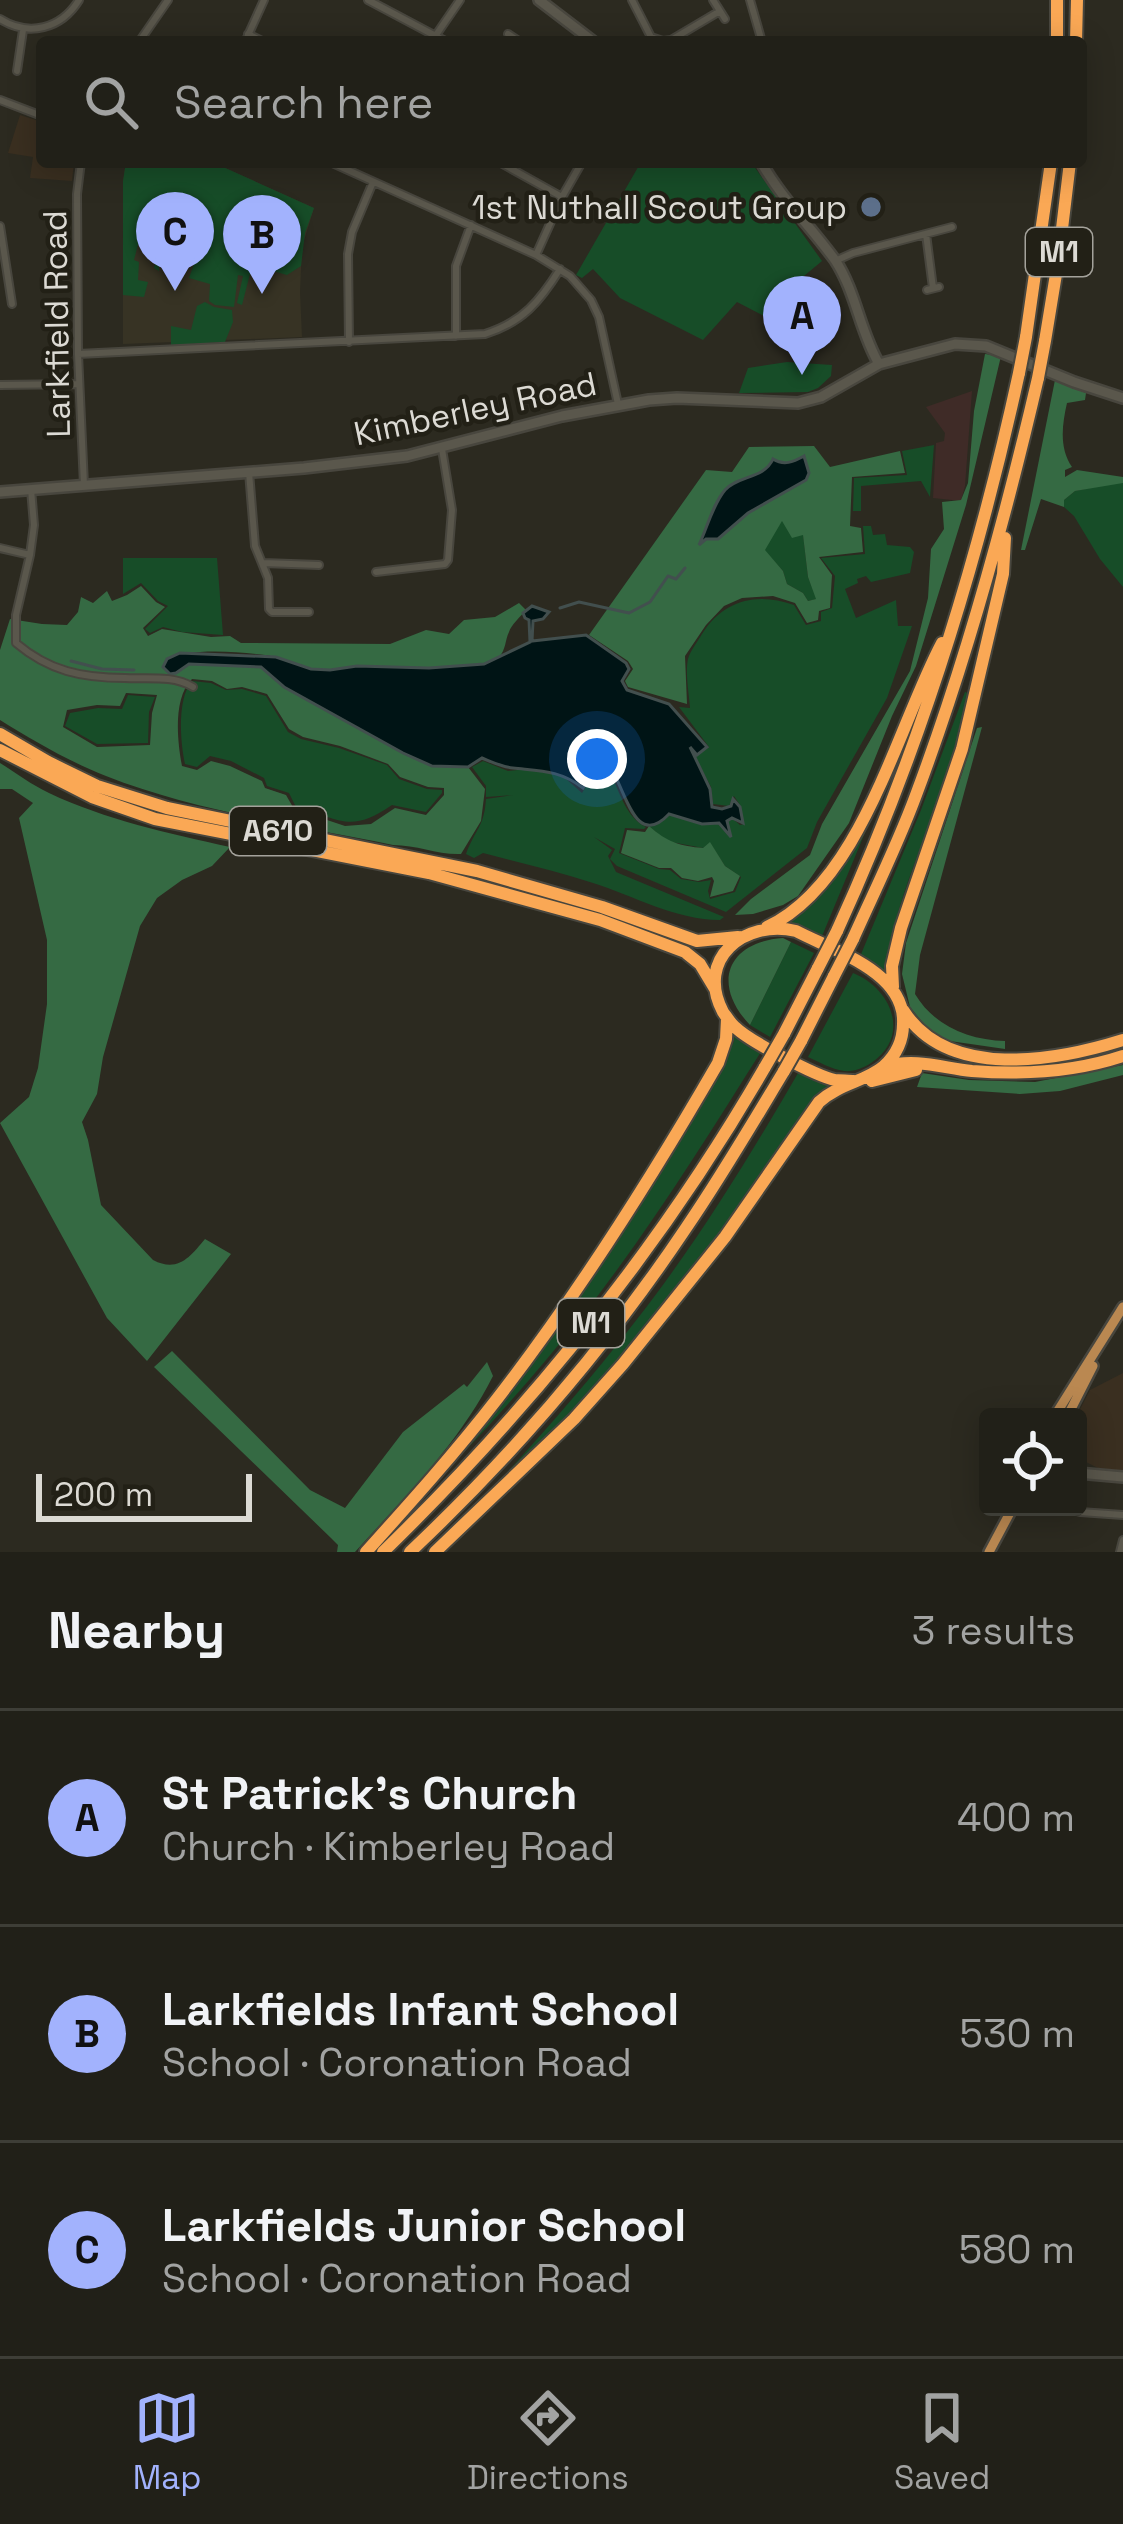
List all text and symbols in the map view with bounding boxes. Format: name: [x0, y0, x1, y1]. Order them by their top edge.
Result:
search box: [36, 36, 1087, 168]
icon: search: [78, 69, 144, 135]
text: Search here: [174, 74, 433, 131]
place label: 1st Nuthall Scout Group: [472, 187, 847, 229]
pin: C: [136, 192, 214, 291]
marker: 1st Nuthall Scout Group: [858, 194, 884, 220]
pin: B: [223, 195, 301, 294]
street label: Larkfield Road: [34, 210, 80, 438]
road number: M1: [1026, 228, 1092, 276]
pin: A: [763, 276, 841, 375]
street label: Kimberley Road: [350, 363, 600, 455]
your location: [567, 729, 627, 789]
road number: A610: [230, 807, 326, 855]
road number: M1: [558, 1299, 624, 1347]
map controls: [979, 1408, 1087, 1516]
button: locate: [979, 1408, 1087, 1516]
scale bar: [36, 1468, 252, 1521]
text: 200 m: [54, 1474, 153, 1516]
text: Nearby: [48, 1598, 225, 1663]
text: 3 results: [912, 1606, 1075, 1655]
text: St Patrick's Church: [162, 1765, 577, 1822]
text: A: [75, 1793, 99, 1842]
text: 400 m: [957, 1793, 1075, 1842]
text: Church · Kimberley Road: [162, 1822, 615, 1871]
text: Larkfields Infant School: [162, 1981, 679, 2038]
text: B: [74, 2009, 100, 2058]
text: 530 m: [960, 2009, 1075, 2058]
text: School · Coronation Road: [162, 2038, 632, 2087]
text: Larkfields Junior School: [162, 2197, 686, 2254]
text: C: [74, 2225, 100, 2274]
text: 580 m: [959, 2225, 1075, 2274]
text: School · Coronation Road: [162, 2254, 632, 2303]
tab: Map: [133, 2385, 201, 2499]
tab: Directions: [467, 2385, 629, 2499]
tab: Saved: [894, 2385, 990, 2499]

